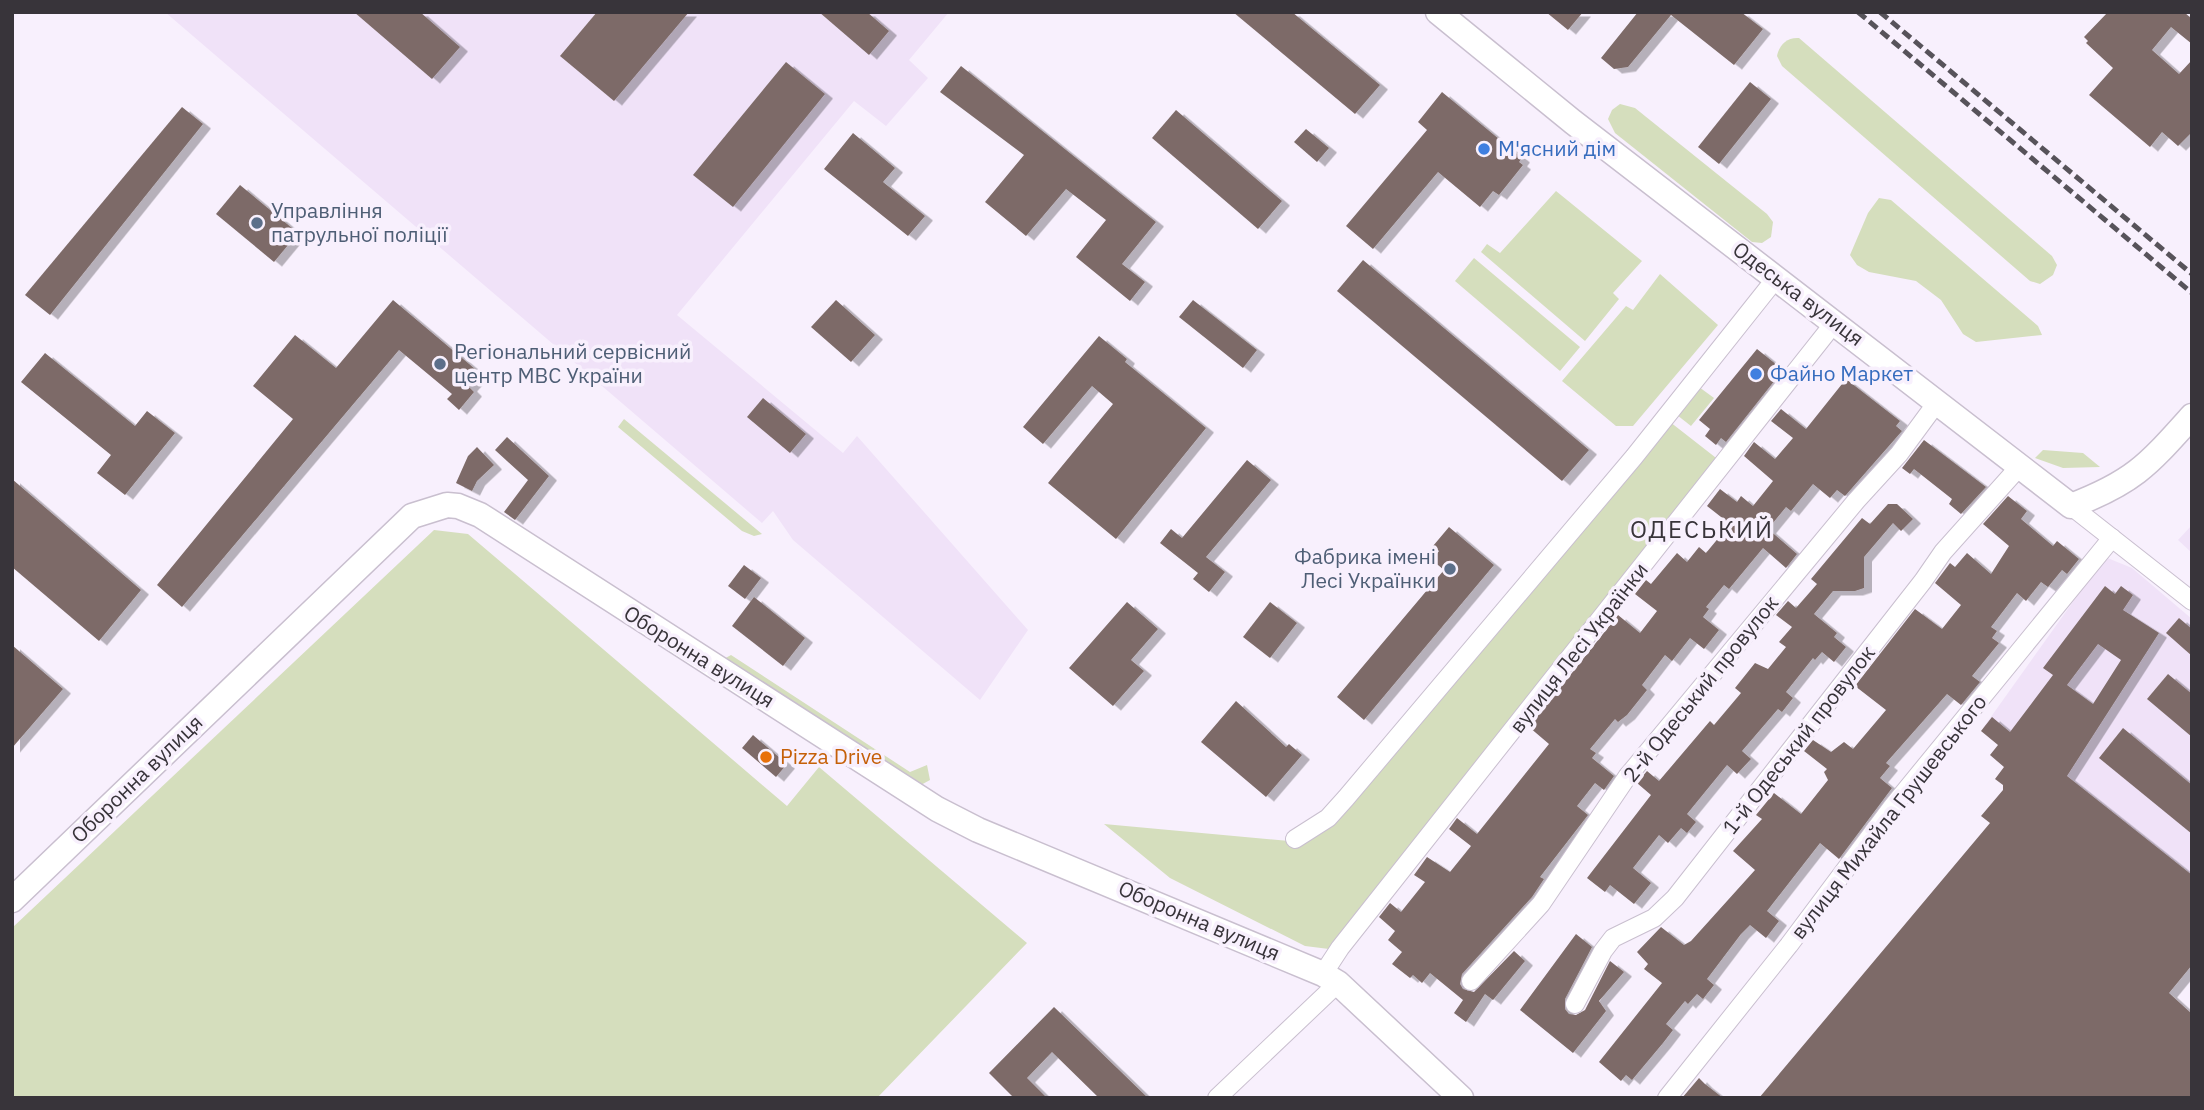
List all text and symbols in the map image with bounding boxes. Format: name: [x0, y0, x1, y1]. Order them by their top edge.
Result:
place label: М'ясний дім: [1498, 134, 1616, 162]
marker: М'ясний дім: [1476, 141, 1492, 157]
place label: Управління патрульної поліції: [271, 196, 448, 248]
marker: Управління патрульної поліції: [249, 215, 265, 231]
street label: Одеська вулиця: [1727, 235, 1870, 352]
place label: Регіональний сервісний центр МВС України: [454, 337, 691, 389]
marker: Регіональний сервісний центр МВС України: [432, 356, 448, 372]
place label: Файно Маркет: [1770, 359, 1913, 387]
marker: Файно Маркет: [1748, 366, 1764, 382]
district label: ОДЕСЬКИЙ: [1630, 513, 1774, 545]
place label: Фабрика імені Лесі Українки: [1294, 542, 1436, 594]
street label: вулиця Лесі Українки: [1503, 556, 1654, 739]
marker: Фабрика імені Лесі Українки: [1442, 561, 1458, 577]
street label: 2-й Одеський провулок: [1616, 589, 1784, 788]
street label: Оборонна вулиця: [619, 598, 780, 714]
street label: 1-й Одеський провулок: [1716, 639, 1881, 840]
street label: вулиця Михайла Грушевського: [1784, 688, 1993, 944]
street label: Оборонна вулиця: [64, 708, 208, 848]
place label: Pizza Drive: [780, 742, 882, 770]
marker: Pizza Drive: [758, 749, 774, 765]
street label: Оборонна вулиця: [1114, 873, 1284, 967]

